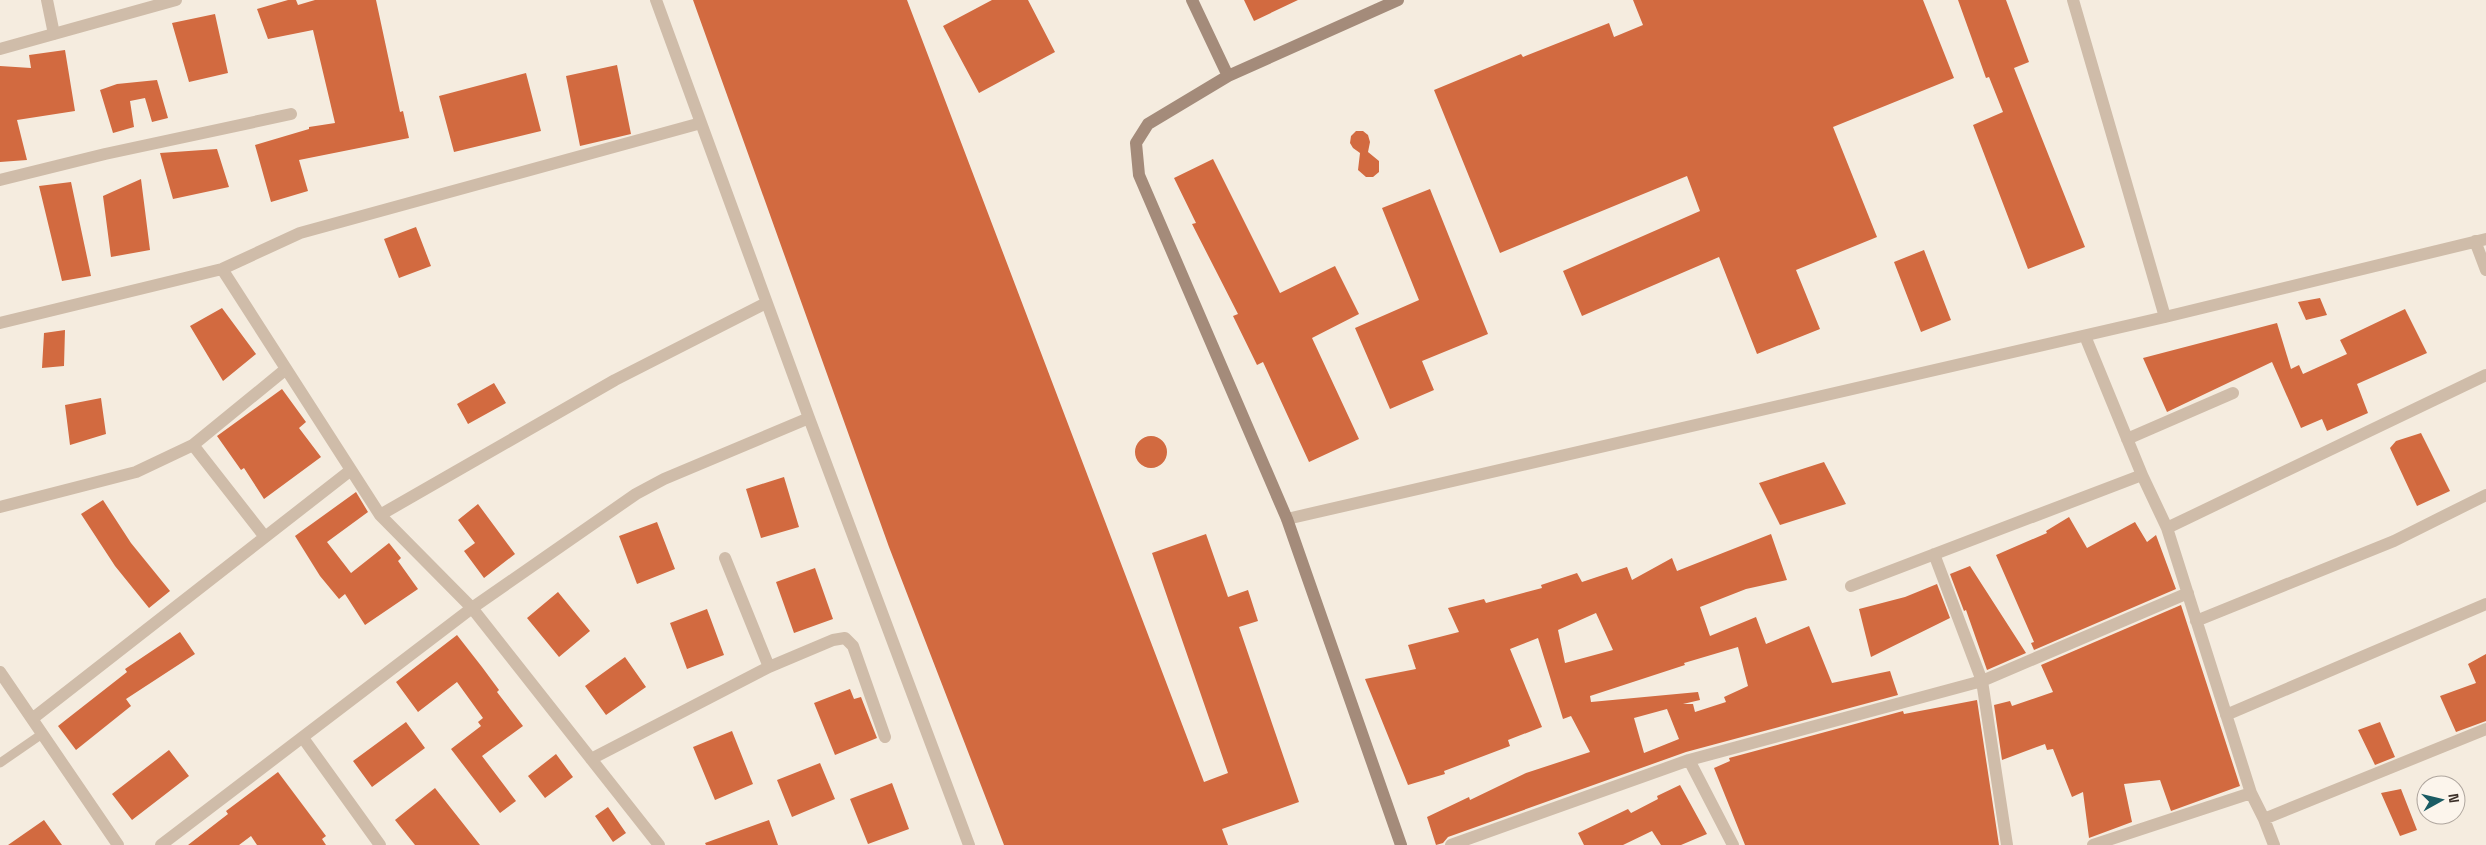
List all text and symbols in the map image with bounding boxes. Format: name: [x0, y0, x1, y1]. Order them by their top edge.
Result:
north arrow: [2416, 775, 2466, 825]
text: N: [2444, 792, 2463, 804]

